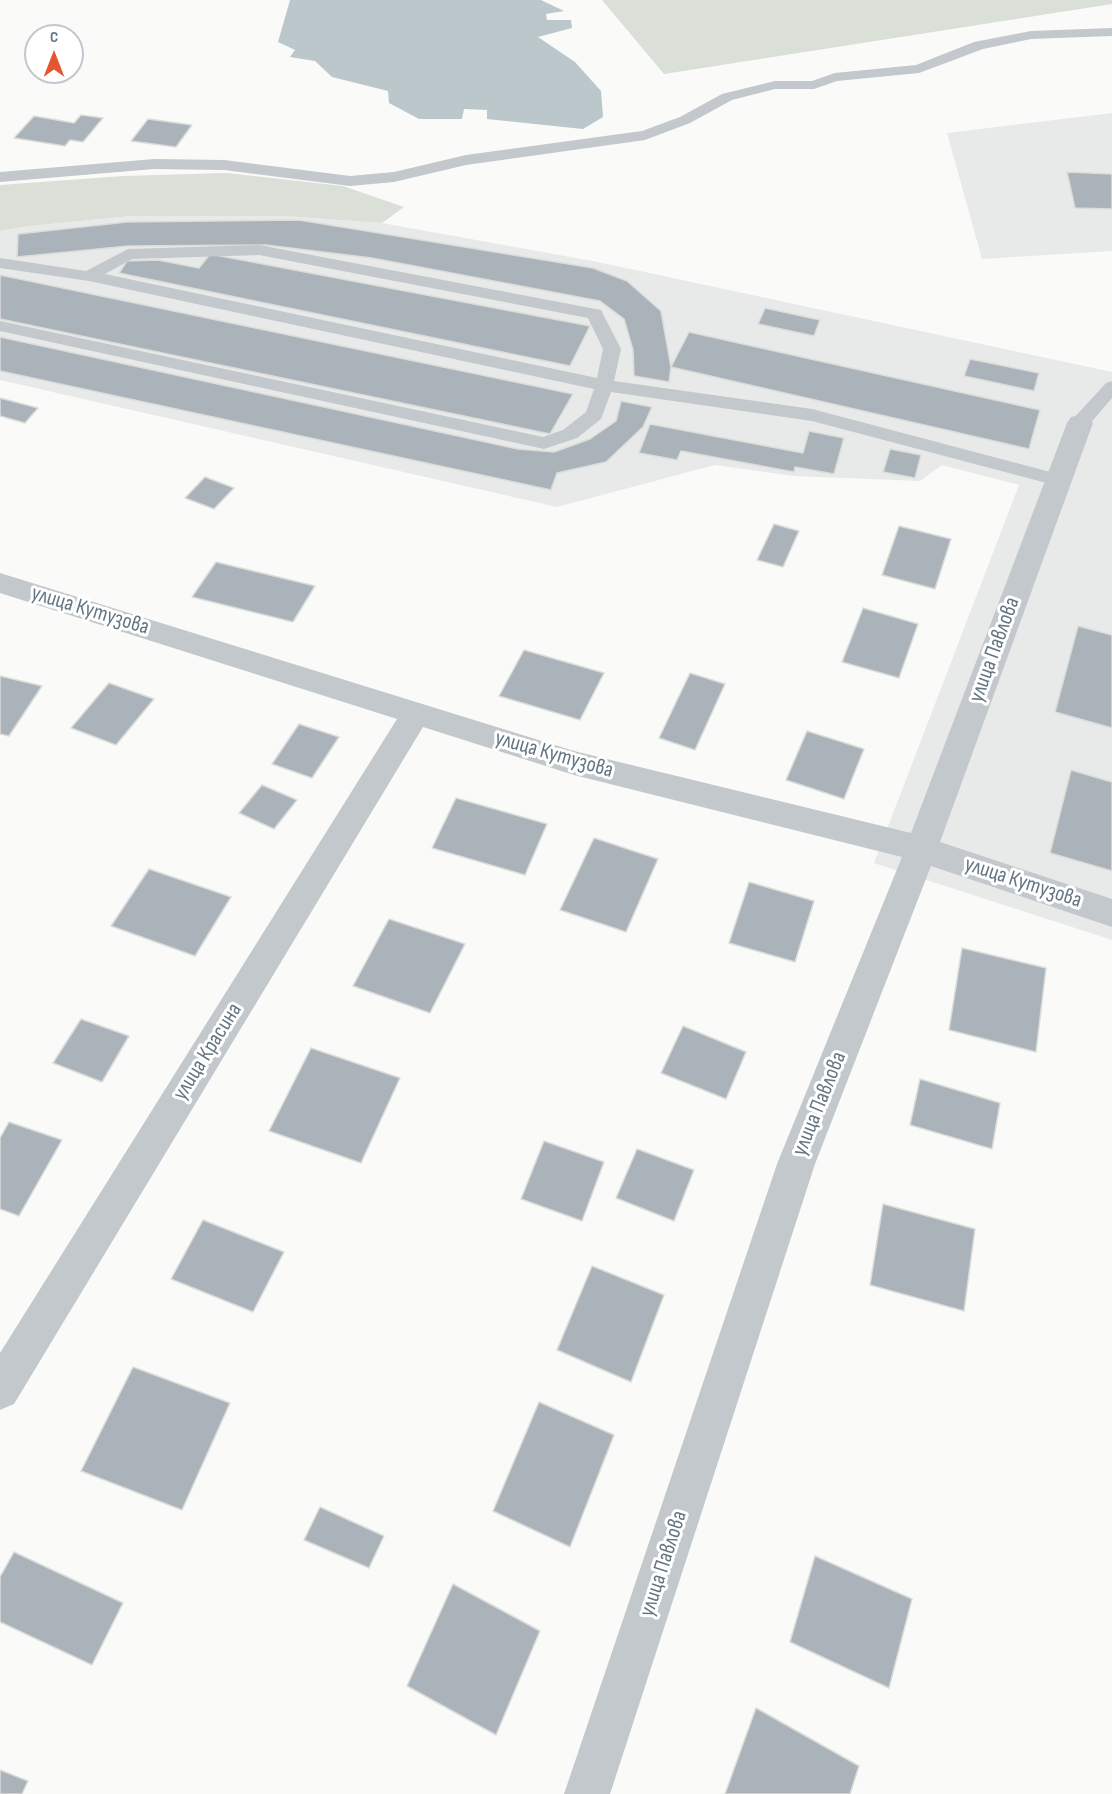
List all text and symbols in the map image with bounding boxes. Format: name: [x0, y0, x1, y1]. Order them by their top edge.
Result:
north arrow: [24, 24, 84, 84]
text: С: [50, 28, 58, 47]
street label: улица Кутузова: [28, 581, 152, 641]
street label: улица Павлова: [964, 594, 1026, 706]
street label: улица Кутузова: [492, 726, 616, 784]
street label: улица Кутузова: [961, 852, 1085, 914]
street label: улица Красина: [168, 999, 248, 1105]
street label: улица Павлова: [787, 1048, 853, 1160]
street label: улица Павлова: [635, 1508, 693, 1620]

